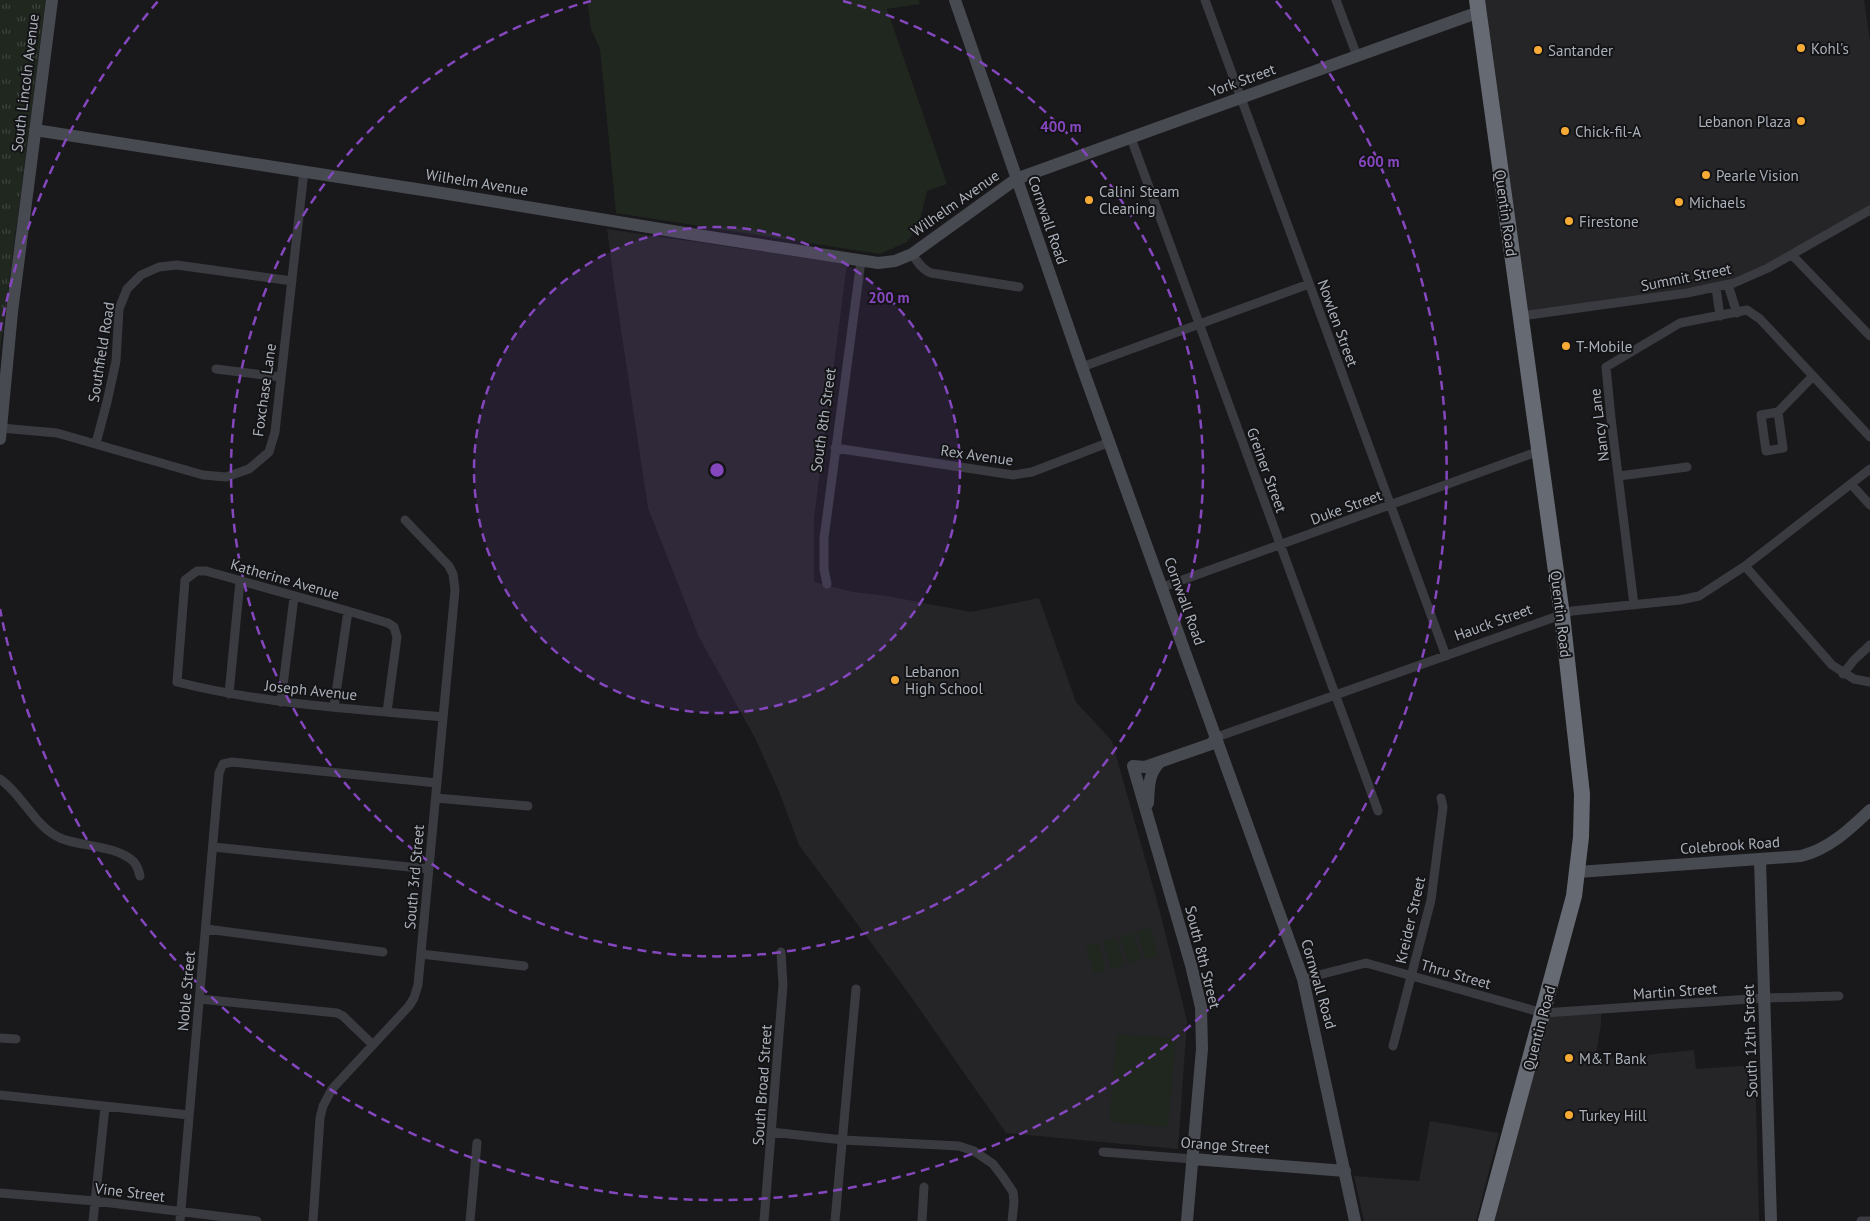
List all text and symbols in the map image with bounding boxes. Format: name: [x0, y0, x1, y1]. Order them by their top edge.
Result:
street label: South Lincoln Avenue: [7, 13, 43, 153]
place label: Kohl's: [1811, 39, 1849, 58]
place label: Santander: [1548, 41, 1613, 60]
marker: Kohl's: [1795, 42, 1807, 54]
marker: Santander: [1532, 44, 1544, 56]
street label: York Street: [1206, 59, 1278, 101]
place label: Lebanon Plaza: [1698, 112, 1791, 131]
marker: Lebanon Plaza: [1795, 115, 1807, 127]
text: 400 m: [1040, 117, 1082, 136]
place label: Chick-fil-A: [1575, 122, 1641, 141]
marker: Chick-fil-A: [1559, 125, 1571, 137]
text: 600 m: [1358, 152, 1400, 171]
street label: Wilhelm Avenue: [424, 165, 530, 199]
street label: Wilhelm Avenue: [907, 166, 1003, 240]
place label: Pearle Vision: [1716, 166, 1799, 185]
street label: Quentin Road: [1491, 168, 1521, 258]
marker: Pearle Vision: [1700, 169, 1712, 181]
street label: Cornwall Road: [1024, 173, 1072, 267]
place label: Calini Steam Cleaning: [1099, 182, 1180, 218]
place label: Michaels: [1689, 193, 1746, 212]
marker: Calini Steam Cleaning: [1083, 194, 1095, 206]
marker: Michaels: [1673, 196, 1685, 208]
place label: Firestone: [1579, 212, 1639, 231]
marker: Firestone: [1563, 215, 1575, 227]
street label: Summit Street: [1639, 259, 1733, 295]
street label: Nowlen Street: [1313, 277, 1363, 369]
text: 200 m: [868, 288, 910, 307]
street label: Southfield Road: [84, 300, 118, 404]
place label: T-Mobile: [1576, 337, 1633, 356]
marker: T-Mobile: [1560, 340, 1572, 352]
street label: Foxchase Lane: [248, 342, 280, 438]
street label: South 8th Street: [806, 367, 840, 473]
street label: Nancy Lane: [1585, 387, 1613, 463]
street label: Greiner Street: [1243, 425, 1291, 515]
street label: Rex Avenue: [939, 441, 1015, 469]
centre of rings: [708, 461, 726, 479]
street label: Duke Street: [1308, 485, 1384, 529]
street label: Katherine Avenue: [228, 554, 342, 604]
street label: Cornwall Road: [1160, 554, 1210, 648]
street label: Quentin Road: [1546, 570, 1576, 658]
street label: Hauck Street: [1451, 599, 1535, 645]
place label: Lebanon High School: [905, 662, 983, 698]
marker: Lebanon High School: [889, 674, 901, 686]
street label: Joseph Avenue: [263, 676, 358, 704]
street label: South 3rd Street: [400, 824, 428, 930]
street label: Colebrook Road: [1680, 832, 1780, 858]
street label: Kreider Street: [1391, 875, 1429, 965]
street label: South 8th Street: [1181, 904, 1225, 1010]
street label: Cornwall Road: [1297, 937, 1341, 1031]
street label: Noble Street: [173, 950, 199, 1032]
street label: Thru Street: [1419, 955, 1493, 993]
street label: Martin Street: [1632, 979, 1718, 1003]
street label: Quentin Road: [1519, 983, 1559, 1073]
street label: South 12th Street: [1739, 984, 1761, 1098]
street label: South Broad Street: [748, 1024, 776, 1146]
place label: M&T Bank: [1579, 1049, 1647, 1068]
marker: M&T Bank: [1563, 1052, 1575, 1064]
place label: Turkey Hill: [1579, 1106, 1647, 1125]
marker: Turkey Hill: [1563, 1109, 1575, 1121]
street label: Orange Street: [1180, 1132, 1270, 1158]
street label: Vine Street: [93, 1178, 166, 1206]

